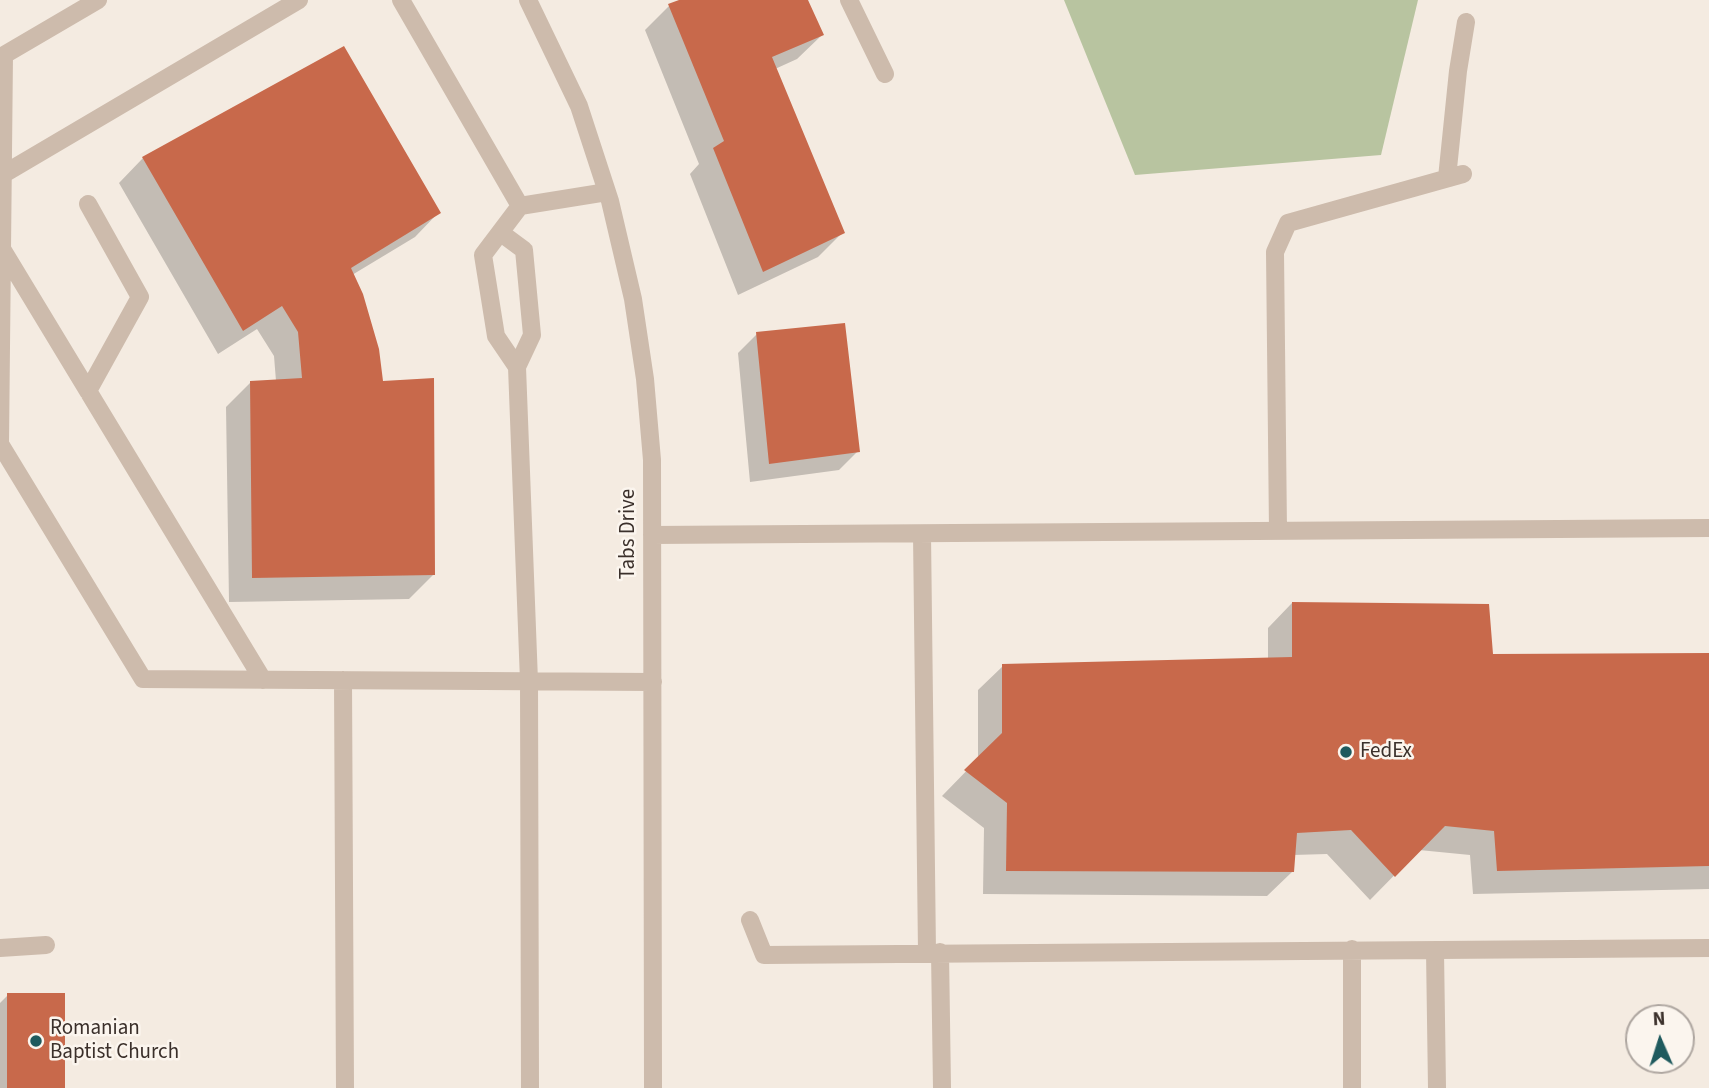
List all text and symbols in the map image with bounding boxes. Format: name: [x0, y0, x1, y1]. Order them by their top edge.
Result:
street label: Tabs Drive: [616, 489, 642, 579]
place label: FedEx: [1360, 739, 1412, 765]
marker: FedEx: [1338, 744, 1354, 760]
north arrow: [1625, 1004, 1695, 1074]
text: N: [1652, 1006, 1666, 1033]
place label: Romanian Baptist Church: [50, 1016, 179, 1066]
marker: Romanian Baptist Church: [28, 1033, 44, 1049]

